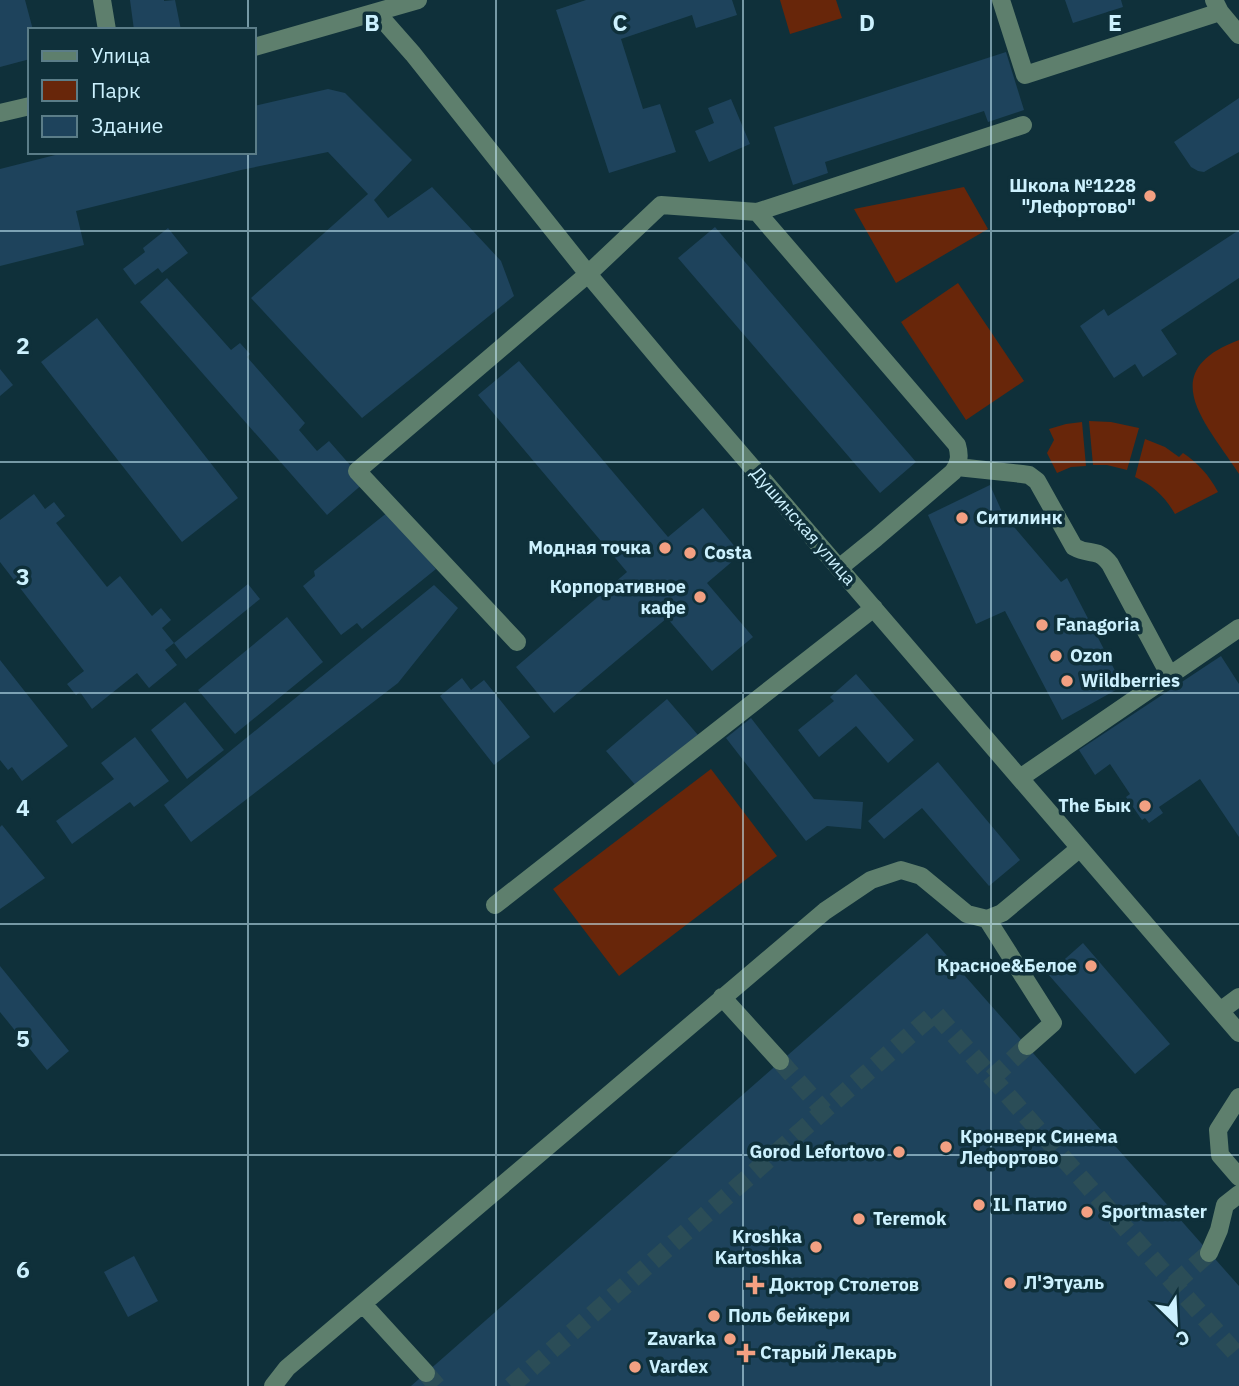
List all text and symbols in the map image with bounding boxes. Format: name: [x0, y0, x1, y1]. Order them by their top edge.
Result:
text: B: [364, 7, 380, 37]
text: C: [613, 7, 628, 37]
text: D: [859, 7, 875, 37]
text: E: [1108, 7, 1122, 37]
legend: [28, 28, 256, 154]
text: Улица: [91, 41, 150, 69]
text: Парк: [91, 76, 141, 104]
text: Здание: [91, 111, 163, 139]
place label: Школа №1228 "Лефортово": [1009, 174, 1136, 218]
marker: Школа №1228 "Лефортово": [1142, 188, 1158, 204]
text: 2: [16, 330, 30, 360]
street label: Душинская улица: [746, 462, 861, 590]
place label: Ситилинк: [976, 506, 1062, 529]
marker: Ситилинк: [954, 510, 970, 526]
place label: Модная точка: [528, 536, 651, 559]
marker: Модная точка: [657, 540, 673, 556]
place label: Costa: [704, 541, 752, 564]
marker: Costa: [682, 545, 698, 561]
text: 3: [16, 561, 30, 591]
place label: Корпоративное кафе: [550, 575, 686, 619]
marker: Корпоративное кафе: [692, 589, 708, 605]
place label: Fanagoria: [1056, 613, 1140, 636]
marker: Fanagoria: [1034, 617, 1050, 633]
place label: Ozon: [1070, 644, 1113, 667]
marker: Ozon: [1048, 648, 1064, 664]
place label: Wildberries: [1081, 669, 1180, 692]
marker: Wildberries: [1059, 673, 1075, 689]
text: 4: [16, 792, 30, 822]
place label: The Бык: [1058, 794, 1131, 817]
marker: The Бык: [1137, 798, 1153, 814]
place label: Красное&Белое: [937, 954, 1077, 977]
marker: Красное&Белое: [1083, 958, 1099, 974]
text: 5: [16, 1023, 30, 1053]
place label: Кронверк Синема Лефортово: [960, 1125, 1118, 1169]
marker: Кронверк Синема Лефортово: [938, 1139, 954, 1155]
place label: Gorod Lefortovo: [749, 1140, 885, 1163]
marker: Gorod Lefortovo: [891, 1144, 907, 1160]
place label: IL Патио: [993, 1193, 1067, 1216]
marker: IL Патио: [971, 1197, 987, 1213]
place label: Sportmaster: [1101, 1200, 1207, 1223]
marker: Sportmaster: [1079, 1204, 1095, 1220]
place label: Teremok: [873, 1207, 947, 1230]
marker: Teremok: [851, 1211, 867, 1227]
place label: Kroshka Kartoshka: [715, 1225, 802, 1269]
marker: Kroshka Kartoshka: [808, 1239, 824, 1255]
text: 6: [16, 1254, 30, 1284]
place label: Л'Этуаль: [1024, 1271, 1104, 1294]
place label: Доктор Столетов: [769, 1273, 919, 1296]
marker: Л'Этуаль: [1002, 1275, 1018, 1291]
marker: Доктор Столетов: [747, 1277, 763, 1293]
north arrow: [1141, 1288, 1211, 1358]
place label: Поль бейкери: [728, 1304, 850, 1327]
marker: Поль бейкери: [706, 1308, 722, 1324]
text: С: [1172, 1325, 1193, 1352]
place label: Zavarka: [647, 1327, 716, 1350]
marker: Zavarka: [722, 1331, 738, 1347]
place label: Старый Лекарь: [760, 1341, 897, 1364]
marker: Старый Лекарь: [738, 1345, 754, 1361]
place label: Vardex: [649, 1355, 708, 1378]
marker: Vardex: [627, 1359, 643, 1375]

